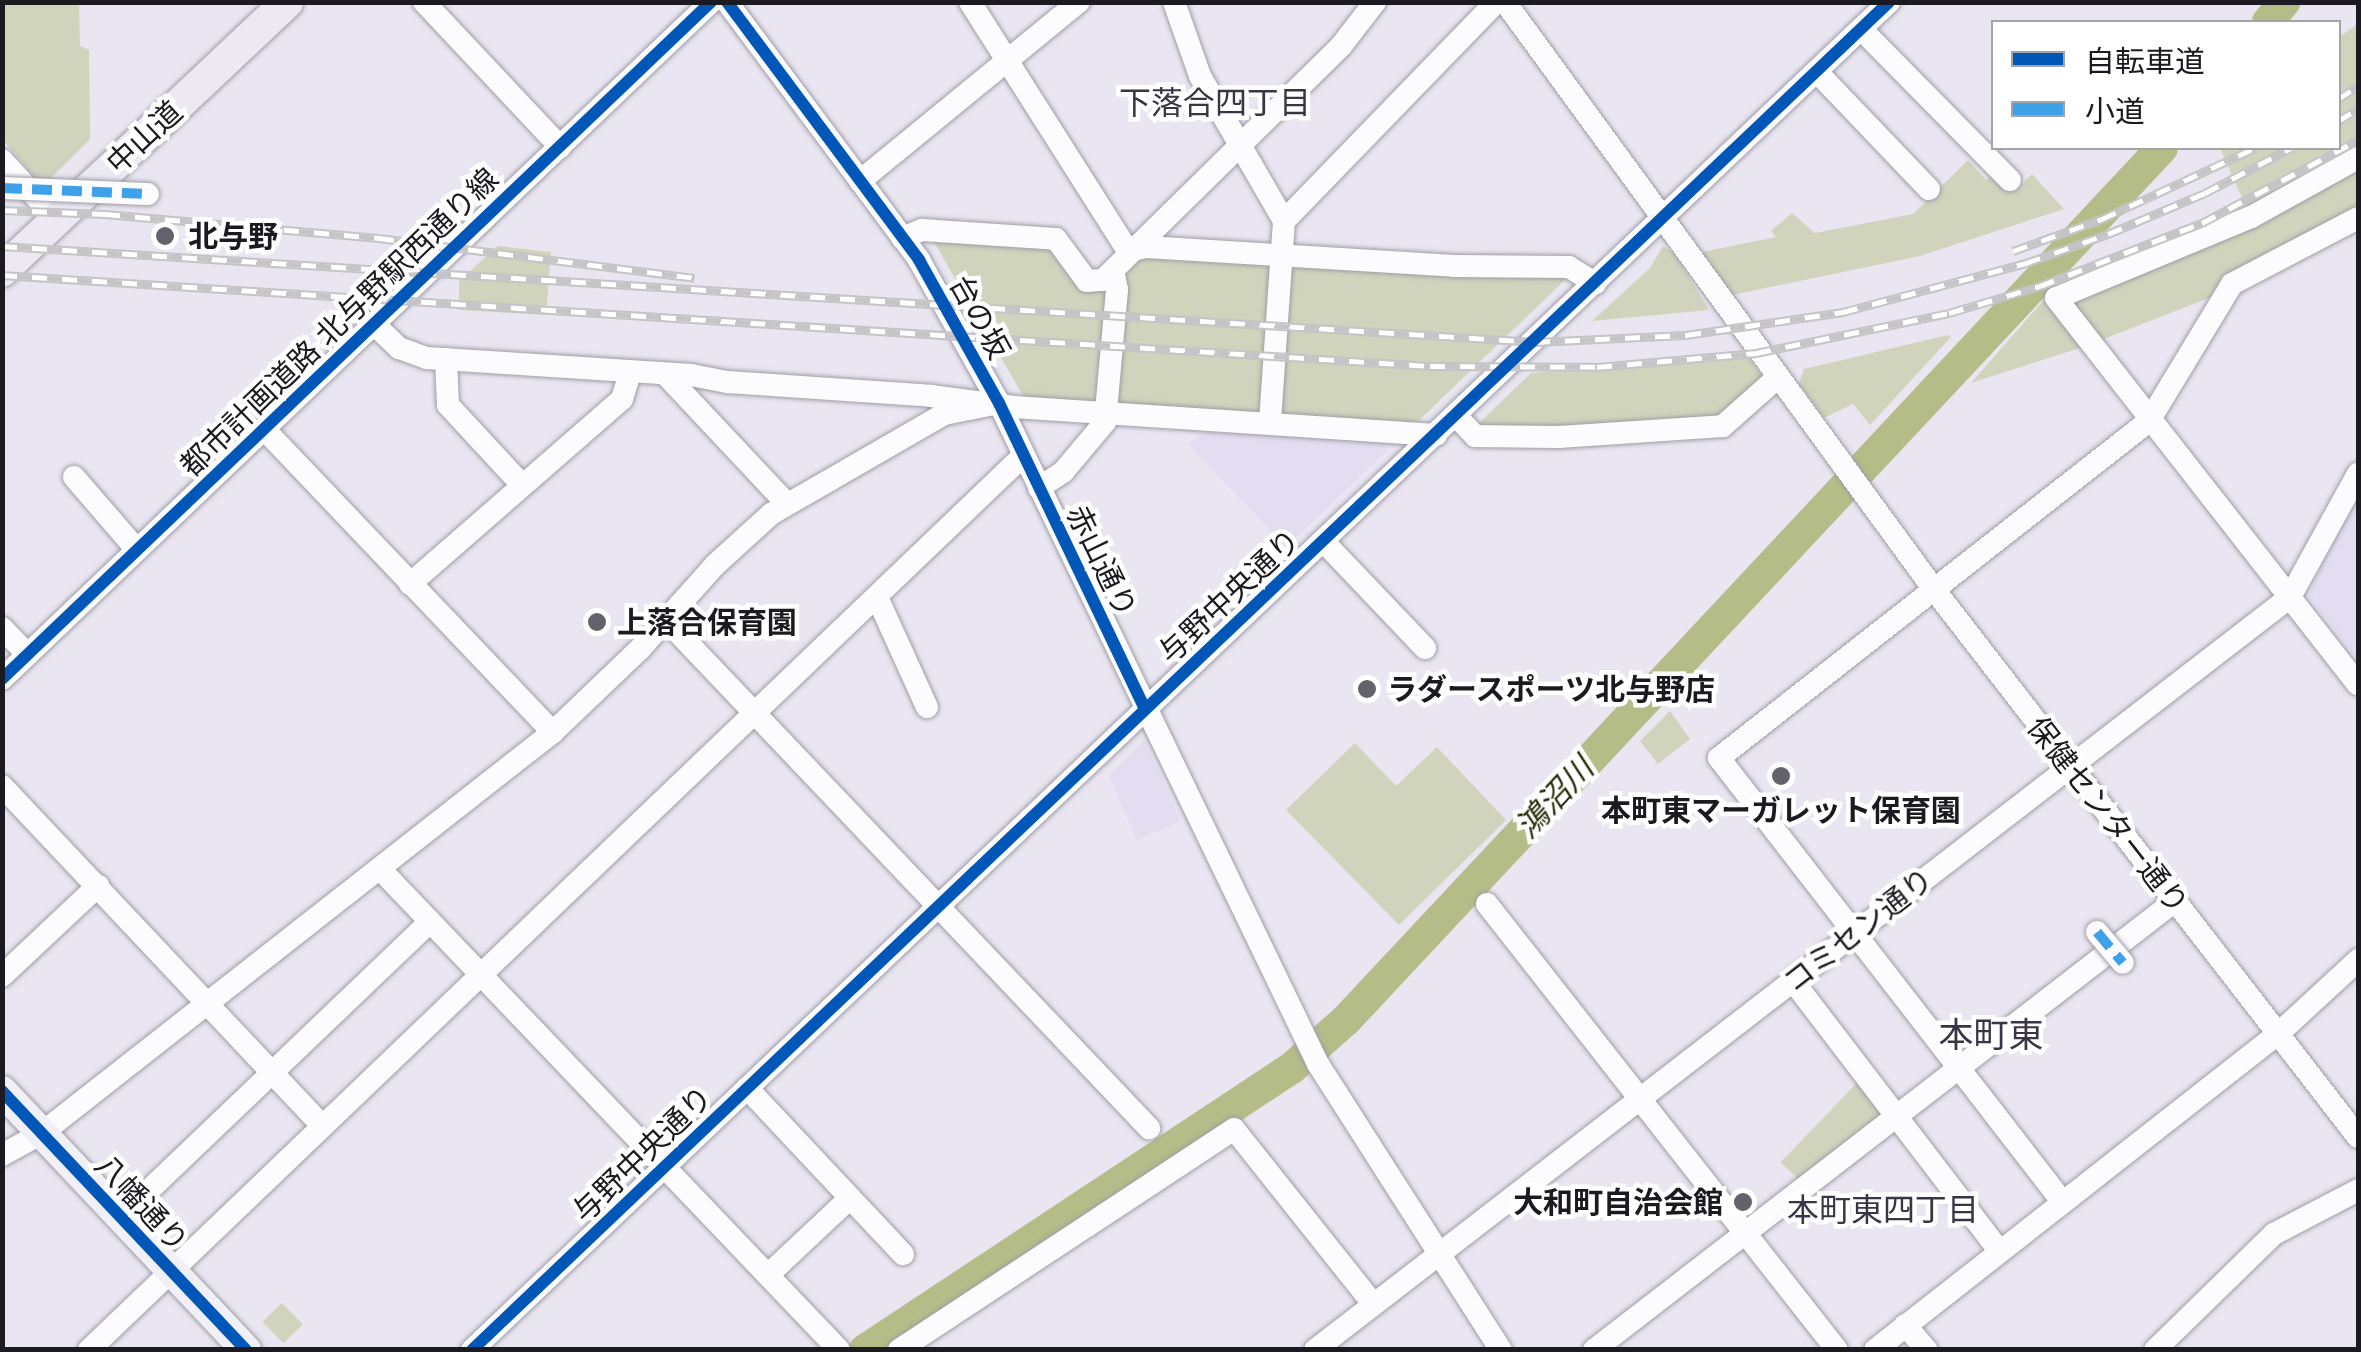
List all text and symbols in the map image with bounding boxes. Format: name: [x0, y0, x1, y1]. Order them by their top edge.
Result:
legend: [1991, 20, 2341, 150]
text: 自転車道: [2085, 42, 2205, 80]
district label: 下落合四丁目: [1119, 83, 1311, 121]
text: 小道: [2085, 92, 2145, 130]
street label: 中山道: [99, 93, 189, 181]
street label: 都市計画道路 北与野駅西通り線: [173, 160, 505, 484]
place label: 北与野: [188, 218, 278, 254]
marker: 北与野: [152, 223, 178, 249]
street label: 台の坂: [942, 269, 1018, 365]
street label: 赤山通り: [1060, 499, 1144, 623]
street label: 与野中央通り: [1151, 521, 1307, 671]
place label: 上落合保育園: [617, 604, 797, 640]
marker: 上落合保育園: [586, 611, 608, 633]
place label: ラダースポーツ北与野店: [1387, 671, 1717, 707]
marker: ラダースポーツ北与野店: [1356, 678, 1378, 700]
street label: 保健センター通り: [2020, 709, 2196, 921]
water label: 鴻沼川: [1507, 749, 1601, 845]
marker: 本町東マーガレット保育園: [1770, 765, 1792, 787]
place label: 本町東マーガレット保育園: [1601, 792, 1961, 828]
street label: コミセン通り: [1776, 860, 1940, 1000]
district label: 本町東: [1939, 1013, 2043, 1055]
street label: 与野中央通り: [565, 1079, 719, 1229]
street label: 八幡通り: [88, 1147, 196, 1259]
place label: 大和町自治会館: [1513, 1184, 1723, 1220]
district label: 本町東四丁目: [1787, 1190, 1979, 1228]
marker: 大和町自治会館: [1732, 1191, 1754, 1213]

